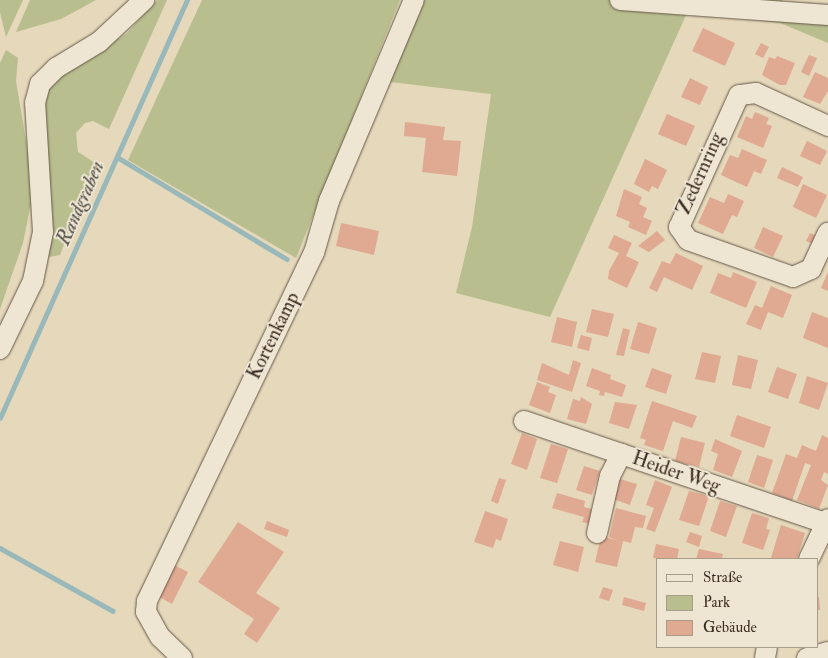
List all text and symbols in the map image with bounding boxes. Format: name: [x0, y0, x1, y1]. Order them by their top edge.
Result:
street label: Zedernring: [673, 129, 729, 219]
water label: Randgraben: [51, 157, 109, 249]
street label: Kortenkamp: [243, 289, 305, 383]
street label: Heider Weg: [629, 447, 723, 499]
legend: [656, 558, 818, 648]
text: Straße: [703, 568, 742, 587]
text: Park: [703, 593, 730, 612]
text: Gebäude: [703, 618, 757, 637]

